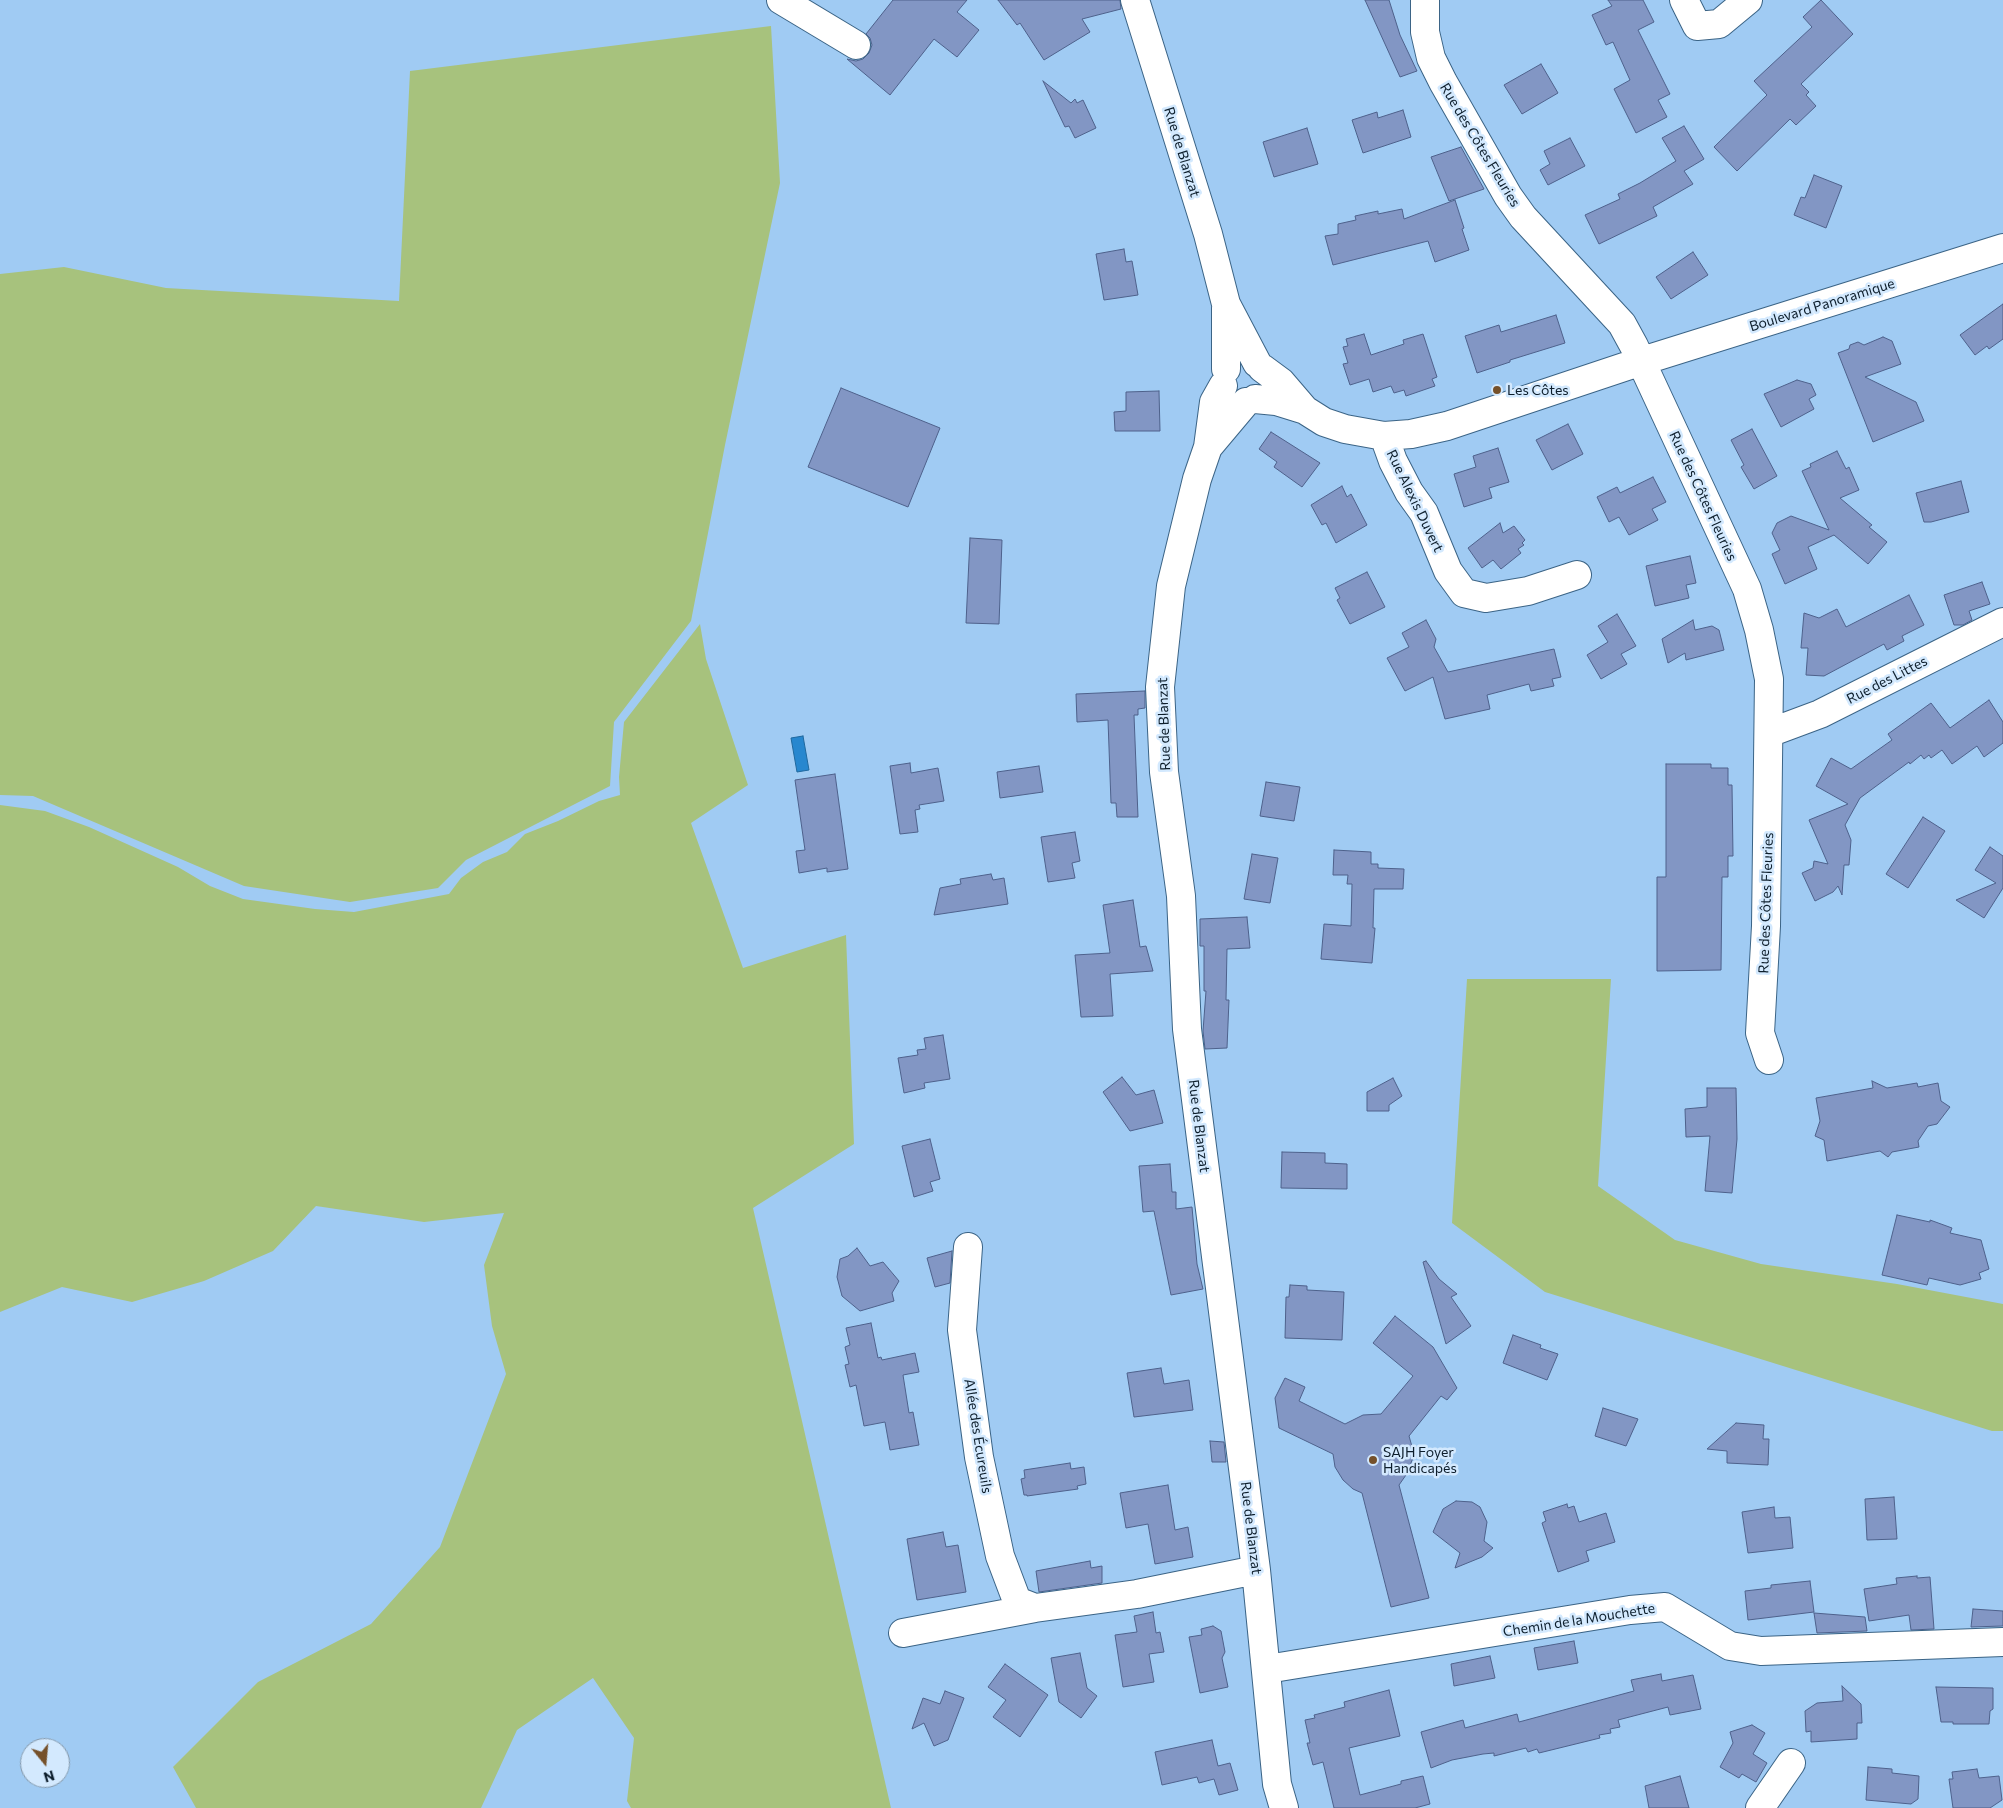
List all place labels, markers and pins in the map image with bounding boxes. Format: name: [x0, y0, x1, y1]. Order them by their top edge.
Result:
place label: Les Côtes: [1507, 382, 1569, 398]
marker: Les Côtes: [1491, 384, 1503, 396]
place label: SAJH Foyer Handicapés: [1383, 1444, 1457, 1476]
marker: SAJH Foyer Handicapés: [1367, 1454, 1379, 1466]

